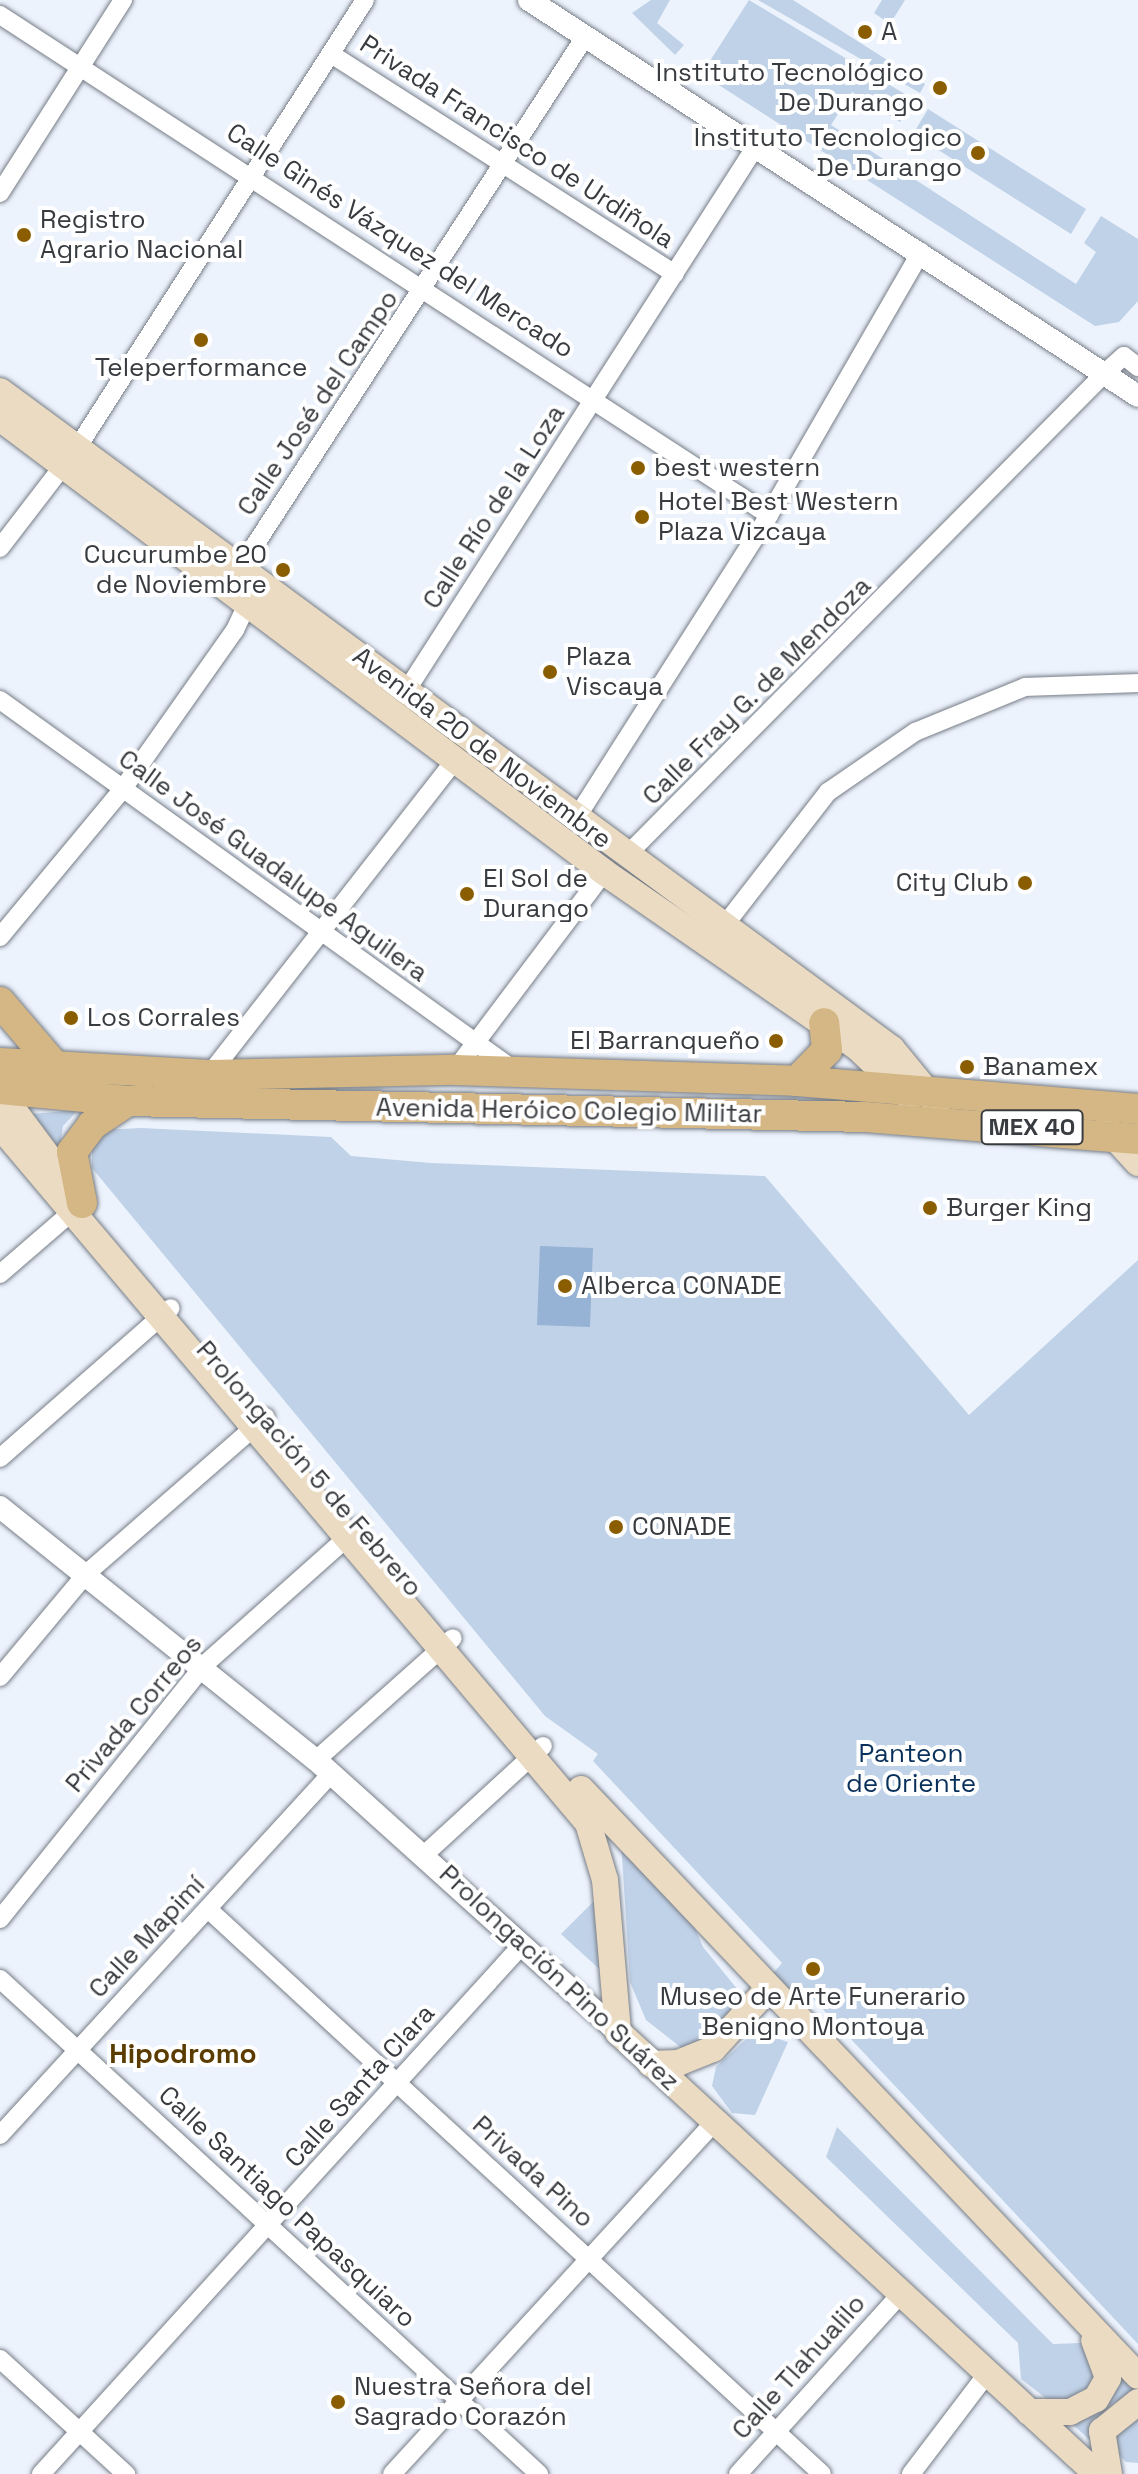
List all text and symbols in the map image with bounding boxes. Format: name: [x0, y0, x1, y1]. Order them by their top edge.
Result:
place label: A: [881, 16, 897, 48]
marker: A: [856, 23, 874, 41]
street label: Privada Francisco de Urdiñola: [354, 29, 680, 255]
place label: Instituto Tecnológico De Durango: [655, 57, 924, 118]
marker: Instituto Tecnológico De Durango: [931, 79, 949, 97]
street label: Calle Ginés Vázquez del Mercado: [220, 117, 580, 365]
place label: Instituto Tecnologico De Durango: [693, 122, 962, 184]
marker: Instituto Tecnologico De Durango: [969, 144, 987, 162]
place label: Registro Agrario Nacional: [40, 204, 243, 266]
marker: Registro Agrario Nacional: [15, 226, 33, 244]
street label: Calle José del Campo: [231, 284, 405, 522]
marker: Teleperformance: [192, 331, 210, 349]
place label: Teleperformance: [95, 352, 307, 384]
street label: Calle Río de la Loza: [416, 399, 572, 615]
place label: best western: [654, 452, 820, 484]
marker: best western: [629, 459, 647, 477]
place label: Hotel Best Western Plaza Vizcaya: [658, 486, 899, 548]
marker: Hotel Best Western Plaza Vizcaya: [633, 508, 651, 526]
place label: Cucurumbe 20 de Noviembre: [84, 539, 267, 600]
marker: Cucurumbe 20 de Noviembre: [274, 561, 292, 579]
street label: Calle Fray G. de Mendoza: [636, 570, 878, 812]
street label: Avenida 20 de Noviembre: [347, 641, 617, 855]
place label: Plaza Viscaya: [566, 641, 663, 702]
marker: Plaza Viscaya: [541, 663, 559, 681]
street label: Calle José Guadalupe Aguilera: [112, 743, 434, 989]
place label: El Sol de Durango: [483, 863, 589, 924]
place label: City Club: [896, 867, 1009, 899]
marker: City Club: [1016, 874, 1034, 892]
marker: El Sol de Durango: [458, 885, 476, 903]
place label: Los Corrales: [87, 1002, 240, 1034]
marker: Los Corrales: [62, 1009, 80, 1027]
place label: El Barranqueño: [570, 1025, 760, 1057]
marker: El Barranqueño: [767, 1032, 785, 1050]
place label: Banamex: [983, 1051, 1098, 1083]
marker: Banamex: [958, 1058, 976, 1076]
street label: Avenida Heróico Colegio Militar: [375, 1092, 763, 1130]
road number: MEX 40: [980, 1107, 1084, 1147]
place label: Burger King: [946, 1192, 1092, 1224]
marker: Burger King: [921, 1199, 939, 1217]
place label: Alberca CONADE: [581, 1270, 782, 1302]
marker: Alberca CONADE: [556, 1277, 574, 1295]
street label: Prolongación 5 de Febrero: [189, 1335, 429, 1603]
place label: CONADE: [632, 1511, 732, 1543]
marker: CONADE: [607, 1518, 625, 1536]
street label: Privada Correos: [59, 1629, 209, 1799]
park label: Panteon de Oriente: [846, 1738, 976, 1800]
street label: Prolongación Pino Suárez: [433, 1859, 685, 2097]
street label: Calle Mapimí: [82, 1869, 212, 2005]
marker: Museo de Arte Funerario Benigno Montoya: [804, 1960, 822, 1978]
place label: Museo de Arte Funerario Benigno Montoya: [660, 1981, 966, 2042]
street label: Calle Santa Clara: [279, 1998, 441, 2174]
district label: Hipodromo: [109, 2036, 257, 2070]
street label: Calle Santiago Papasquiaro: [152, 2080, 422, 2334]
street label: Privada Pino: [466, 2109, 600, 2235]
street label: Calle Tlahualilo: [726, 2288, 872, 2446]
place label: Nuestra Señora del Sagrado Corazón: [354, 2371, 592, 2432]
marker: Nuestra Señora del Sagrado Corazón: [329, 2393, 347, 2411]

